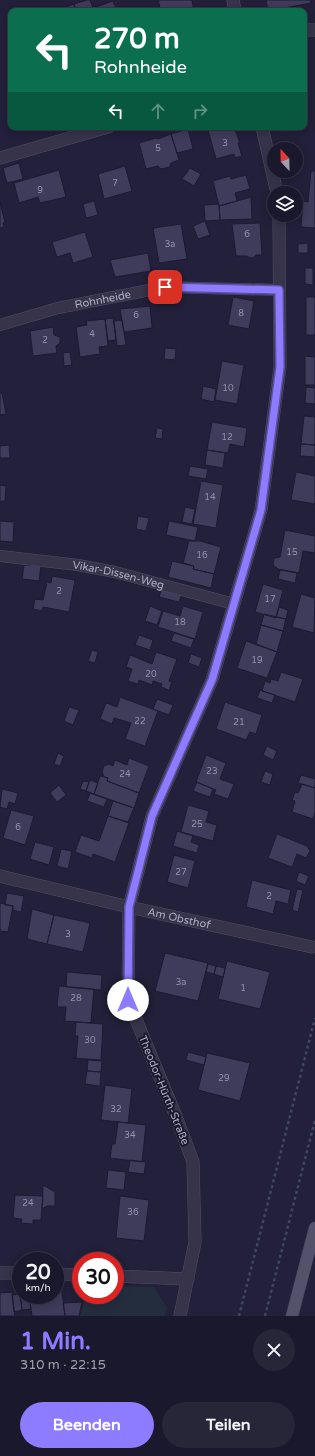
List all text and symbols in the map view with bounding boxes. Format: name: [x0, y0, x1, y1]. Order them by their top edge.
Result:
text: 270 m: [94, 22, 180, 56]
icon: left: [28, 24, 80, 76]
text: Rohnheide: [94, 56, 187, 78]
icon: left: [105, 100, 127, 122]
icon: ahead: [147, 100, 169, 122]
icon: right: [189, 100, 211, 122]
house number: 3: [222, 138, 228, 149]
north arrow: [267, 142, 303, 178]
map controls: [267, 142, 303, 222]
house number: 5: [155, 143, 161, 154]
house number: 7: [112, 178, 118, 189]
house number: 9: [37, 185, 43, 196]
button: layers: [267, 186, 303, 222]
house number: 6: [244, 229, 250, 240]
house number: 3a: [165, 239, 175, 250]
pin: [148, 270, 182, 304]
icon: arrive: [154, 276, 176, 298]
street label: Rohnheide: [74, 287, 132, 311]
house number: 8: [238, 308, 244, 319]
house number: 6: [133, 310, 139, 321]
house number: 4: [89, 329, 95, 340]
house number: 2: [42, 335, 48, 346]
house number: 10: [222, 383, 234, 394]
house number: 12: [221, 432, 233, 443]
house number: 14: [204, 492, 216, 503]
house number: 15: [286, 547, 298, 558]
house number: 16: [196, 550, 208, 561]
street label: Vikar-Dissen-Weg: [72, 558, 166, 591]
house number: 2: [56, 586, 62, 597]
house number: 17: [264, 594, 276, 605]
house number: 18: [174, 617, 186, 628]
house number: 19: [251, 655, 263, 666]
house number: 20: [145, 669, 157, 680]
house number: 22: [134, 716, 146, 727]
house number: 21: [233, 717, 245, 728]
house number: 23: [206, 766, 218, 777]
house number: 24: [119, 769, 131, 780]
house number: 25: [191, 819, 203, 830]
house number: 6: [15, 822, 21, 833]
house number: 27: [175, 867, 187, 878]
house number: 2: [266, 891, 272, 902]
street label: Am Obsthof: [147, 905, 213, 931]
house number: 3: [65, 929, 71, 940]
house number: 3a: [176, 977, 186, 988]
position arrow: [107, 979, 149, 1021]
house number: 1: [240, 983, 246, 994]
house number: 28: [70, 993, 82, 1004]
street label: Theodor-Hürth-Straße: [136, 1033, 192, 1147]
house number: 30: [84, 1035, 96, 1046]
house number: 29: [218, 1073, 230, 1084]
house number: 32: [110, 1104, 122, 1115]
house number: 34: [124, 1130, 136, 1141]
house number: 24: [22, 1198, 34, 1209]
house number: 36: [127, 1207, 139, 1218]
speed limit sign: 30: [72, 1252, 124, 1304]
text: 20: [25, 1261, 51, 1285]
text: km/h: [25, 1282, 51, 1294]
text: 1 Min.: [20, 1327, 91, 1356]
button: close: [253, 1329, 295, 1371]
text: 310 m · 22:15: [20, 1357, 106, 1373]
button: Beenden: [20, 1402, 154, 1448]
button: Teilen: [162, 1402, 295, 1448]

